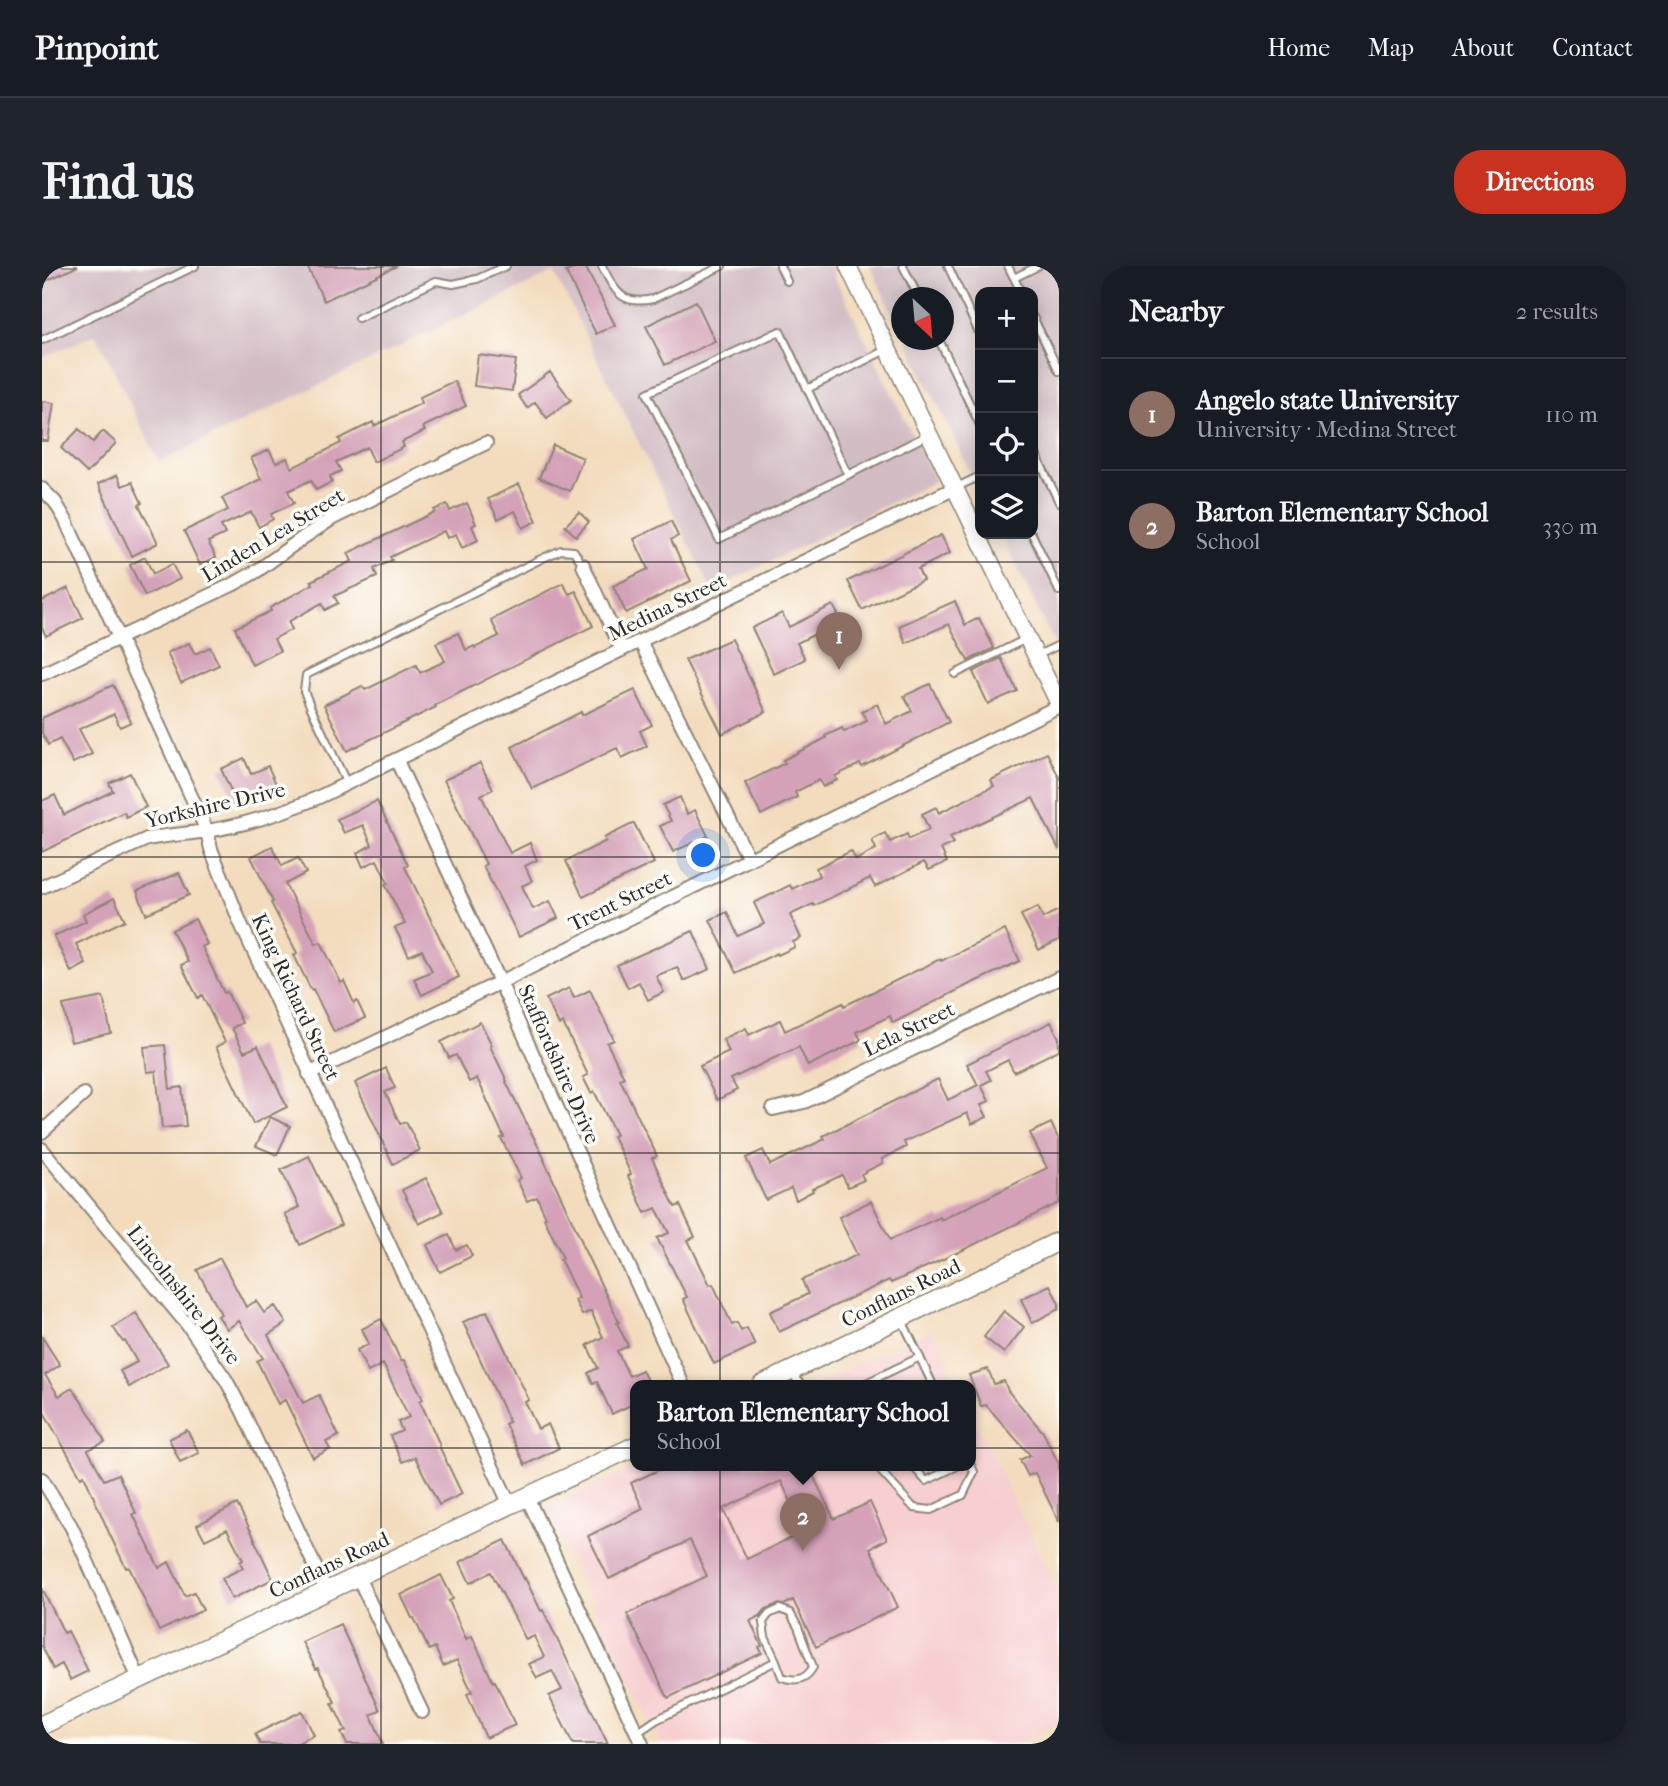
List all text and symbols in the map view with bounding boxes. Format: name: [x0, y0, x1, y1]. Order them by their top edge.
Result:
text: Pinpoint: [35, 29, 159, 68]
text: Home: [1268, 34, 1330, 62]
text: Map: [1368, 34, 1414, 62]
text: About: [1452, 34, 1514, 62]
text: Contact: [1552, 34, 1633, 62]
button: Directions: [1454, 150, 1626, 214]
text: Find us: [42, 153, 194, 211]
north arrow: [891, 287, 954, 350]
map controls: [975, 287, 1038, 539]
button: +: [975, 287, 1038, 350]
text: Nearby: [1129, 294, 1224, 329]
text: 2 results: [1516, 298, 1598, 325]
button: −: [975, 350, 1038, 413]
text: Angelo state University: [1196, 385, 1458, 416]
text: 1: [1148, 401, 1156, 428]
text: 110 m: [1545, 401, 1598, 428]
button: locate: [975, 413, 1038, 476]
text: University · Medina Street: [1196, 416, 1457, 443]
button: layers: [975, 476, 1038, 539]
street label: Linden Lea Street: [197, 483, 349, 587]
text: Barton Elementary School: [1196, 497, 1489, 528]
text: 2: [1146, 513, 1158, 540]
text: 330 m: [1542, 513, 1598, 540]
text: School: [1196, 528, 1260, 555]
street label: Medina Street: [604, 568, 731, 646]
pin: 1: [816, 612, 862, 670]
street label: Yorkshire Drive: [142, 777, 287, 833]
your location: [686, 838, 720, 872]
street label: Trent Street: [565, 866, 676, 936]
street label: King Richard Street: [247, 910, 345, 1085]
street label: Staffordshire Drive: [513, 981, 605, 1147]
street label: Lela Street: [859, 996, 959, 1061]
street label: Lincolnshire Drive: [122, 1221, 246, 1369]
street label: Conflans Road: [837, 1254, 965, 1332]
popup: [630, 1380, 976, 1471]
text: Barton Elementary School: [657, 1397, 949, 1428]
text: School: [657, 1428, 721, 1455]
pin: 2: [780, 1493, 826, 1551]
street label: Conflans Road: [265, 1526, 393, 1603]

